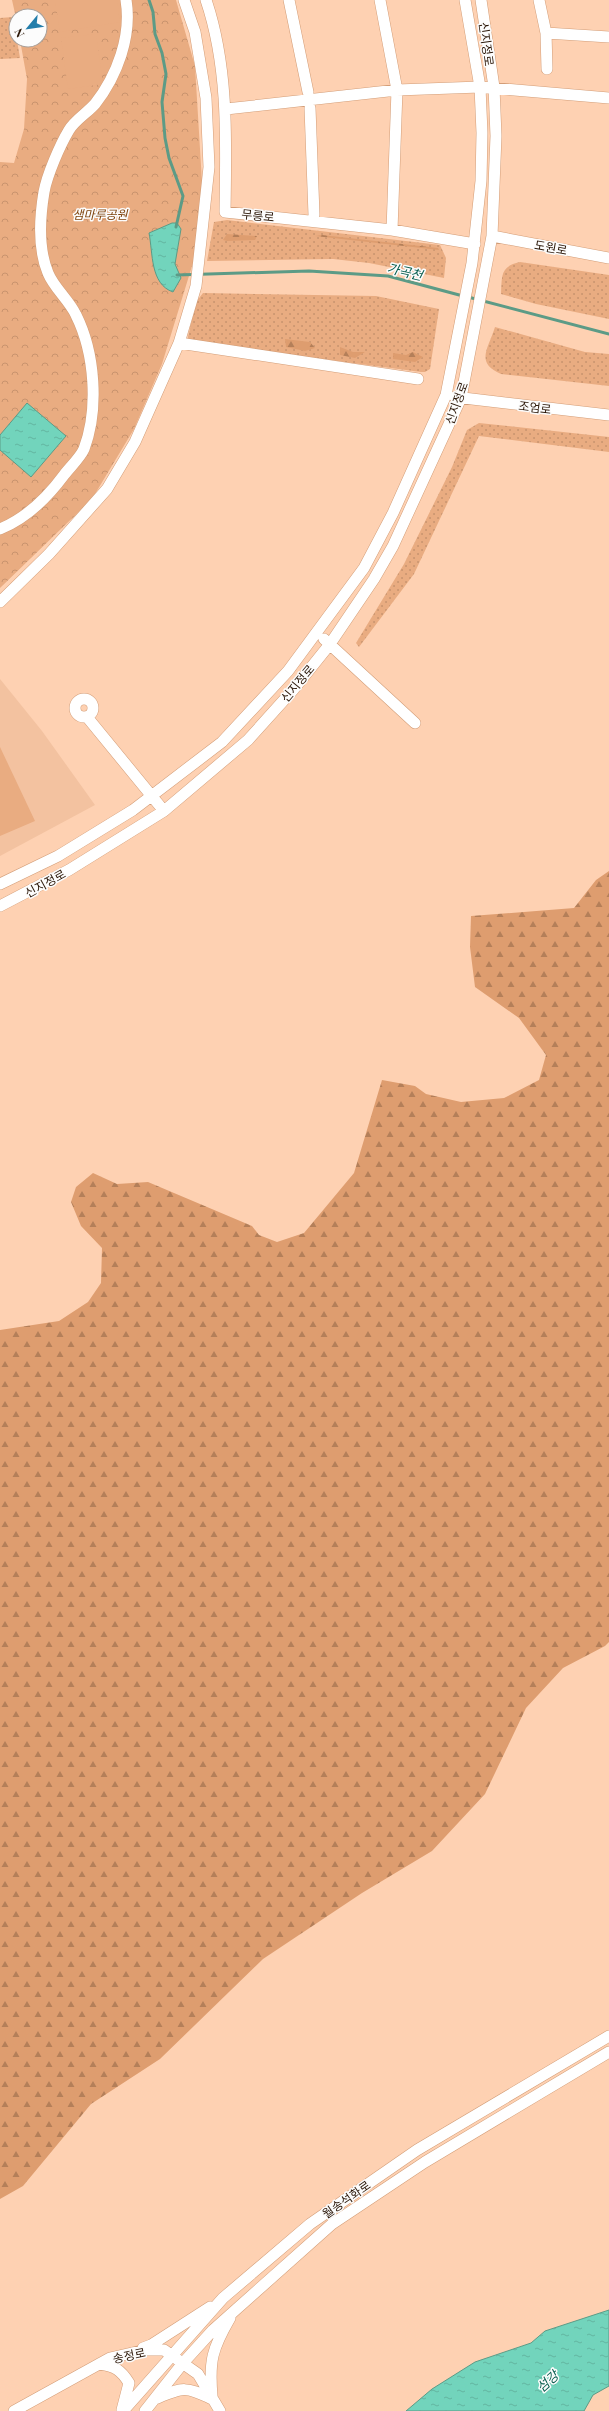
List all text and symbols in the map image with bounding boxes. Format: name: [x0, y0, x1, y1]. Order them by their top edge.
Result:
north arrow: [8, 8, 48, 48]
street label: 신지정로: [476, 21, 498, 67]
text: N: [10, 26, 27, 40]
street label: 무릉로: [241, 205, 275, 225]
park label: 샘마루공원: [72, 206, 129, 222]
street label: 도원로: [533, 236, 569, 258]
water label: 가곡천: [386, 259, 425, 284]
street label: 신지정로: [441, 380, 471, 426]
street label: 조엄로: [518, 397, 552, 417]
street label: 신지정로: [277, 661, 317, 705]
street label: 신지정로: [22, 865, 68, 901]
street label: 월송석화로: [319, 2177, 373, 2221]
street label: 송정로: [111, 2344, 147, 2366]
water label: 섬강: [532, 2365, 563, 2395]

